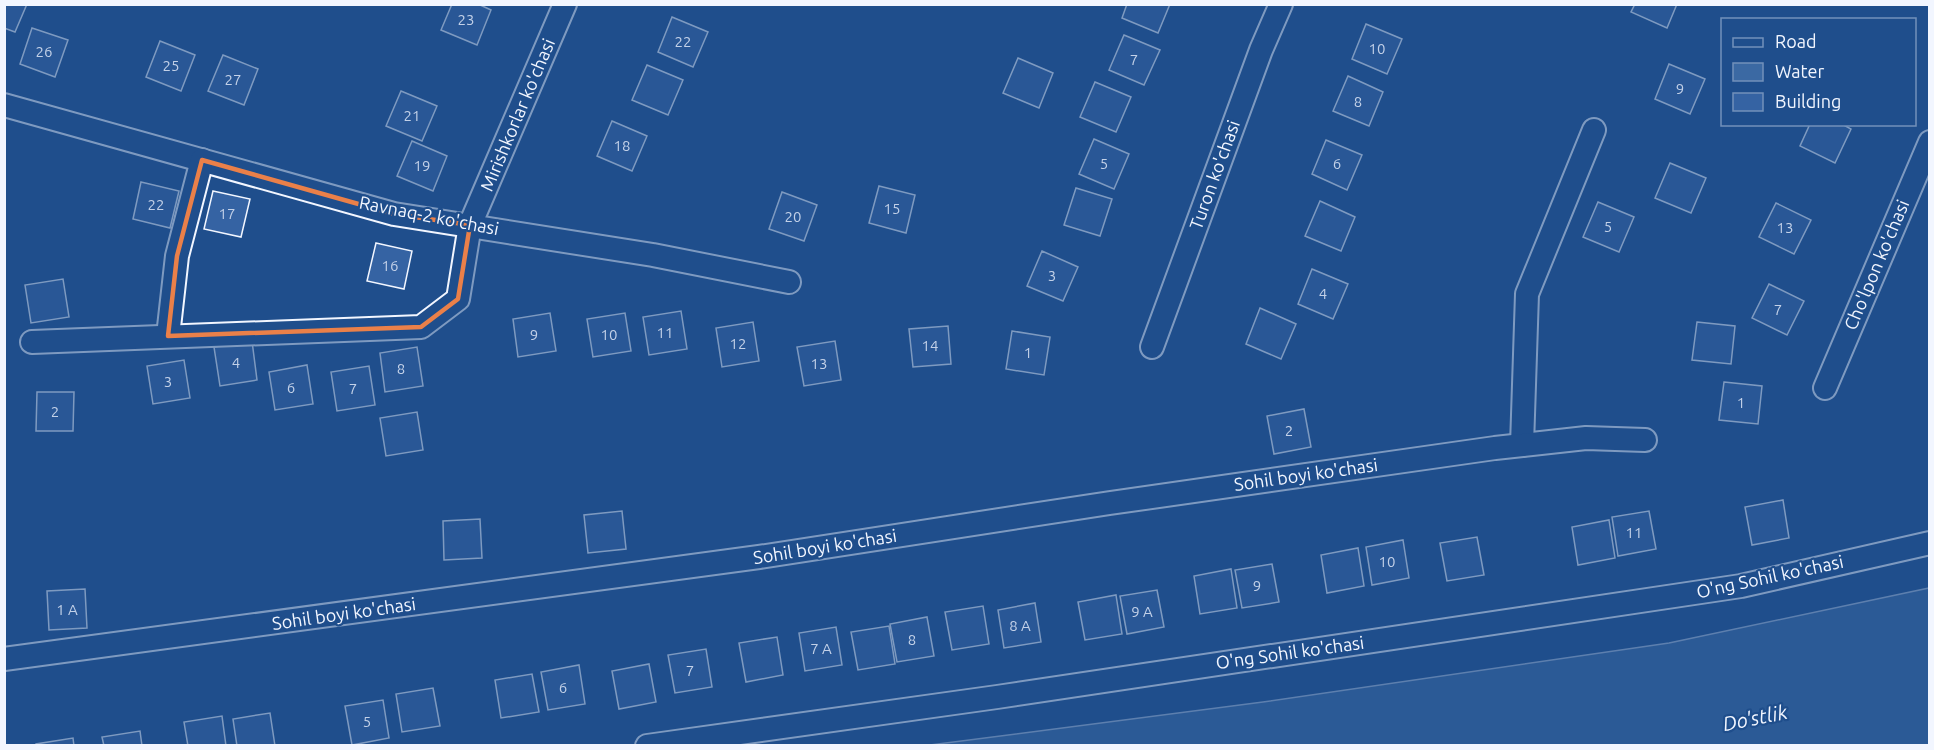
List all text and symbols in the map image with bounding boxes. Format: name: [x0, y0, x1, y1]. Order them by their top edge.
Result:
house number: 23: [458, 11, 474, 28]
legend: [1721, 18, 1916, 126]
text: Road: [1775, 31, 1817, 51]
house number: 22: [675, 33, 691, 50]
street label: Mirishkorlar ko'chasi: [476, 35, 558, 194]
house number: 10: [1369, 40, 1385, 57]
house number: 26: [36, 43, 52, 60]
house number: 7: [1130, 51, 1138, 68]
house number: 25: [163, 57, 179, 74]
text: Water: [1775, 61, 1825, 81]
house number: 27: [225, 71, 241, 88]
house number: 9: [1676, 80, 1684, 97]
text: Building: [1775, 91, 1841, 111]
house number: 8: [1354, 93, 1362, 110]
house number: 21: [404, 107, 420, 124]
street label: Turon ko'chasi: [1185, 117, 1243, 232]
house number: 18: [614, 137, 630, 154]
house number: 5: [1100, 155, 1108, 172]
house number: 6: [1333, 155, 1341, 172]
house number: 19: [414, 157, 430, 174]
street label: Ravnaq-2 ko'chasi: [358, 192, 501, 238]
house number: 22: [148, 196, 164, 213]
street label: Cho'lpon ko'chasi: [1840, 197, 1912, 333]
house number: 15: [884, 200, 900, 217]
house number: 17: [219, 205, 235, 222]
house number: 20: [785, 208, 801, 225]
house number: 5: [1604, 218, 1612, 235]
house number: 13: [1777, 219, 1793, 236]
house number: 16: [382, 257, 398, 274]
house number: 3: [1048, 267, 1056, 284]
house number: 4: [1319, 285, 1327, 302]
house number: 7: [1774, 301, 1782, 318]
house number: 11: [657, 324, 673, 341]
house number: 9: [530, 326, 538, 343]
house number: 10: [601, 326, 617, 343]
house number: 12: [730, 335, 746, 352]
house number: 14: [922, 337, 938, 354]
house number: 1: [1024, 344, 1032, 361]
house number: 4: [232, 354, 240, 371]
house number: 13: [811, 355, 827, 372]
house number: 8: [397, 360, 405, 377]
house number: 3: [164, 373, 172, 390]
house number: 6: [287, 379, 295, 396]
house number: 7: [349, 380, 357, 397]
house number: 1: [1737, 394, 1745, 411]
house number: 2: [51, 403, 59, 420]
house number: 2: [1285, 422, 1293, 439]
street label: Sohil boyi ko'chasi: [1233, 454, 1379, 494]
house number: 11: [1626, 524, 1642, 541]
street label: Sohil boyi ko'chasi: [752, 525, 898, 567]
street label: O'ng Sohil ko'chasi: [1695, 551, 1845, 601]
house number: 10: [1379, 553, 1395, 570]
house number: 9: [1253, 577, 1261, 594]
street label: Sohil boyi ko'chasi: [271, 593, 417, 633]
house number: 1 А: [56, 601, 78, 618]
house number: 9 А: [1131, 603, 1153, 620]
house number: 8 А: [1009, 617, 1031, 634]
house number: 8: [908, 631, 916, 648]
street label: O'ng Sohil ko'chasi: [1214, 632, 1365, 672]
house number: 7 А: [810, 640, 832, 657]
house number: 7: [686, 662, 694, 679]
house number: 6: [559, 679, 567, 696]
water label: Do'stlik: [1721, 700, 1790, 735]
house number: 5: [363, 713, 371, 730]

